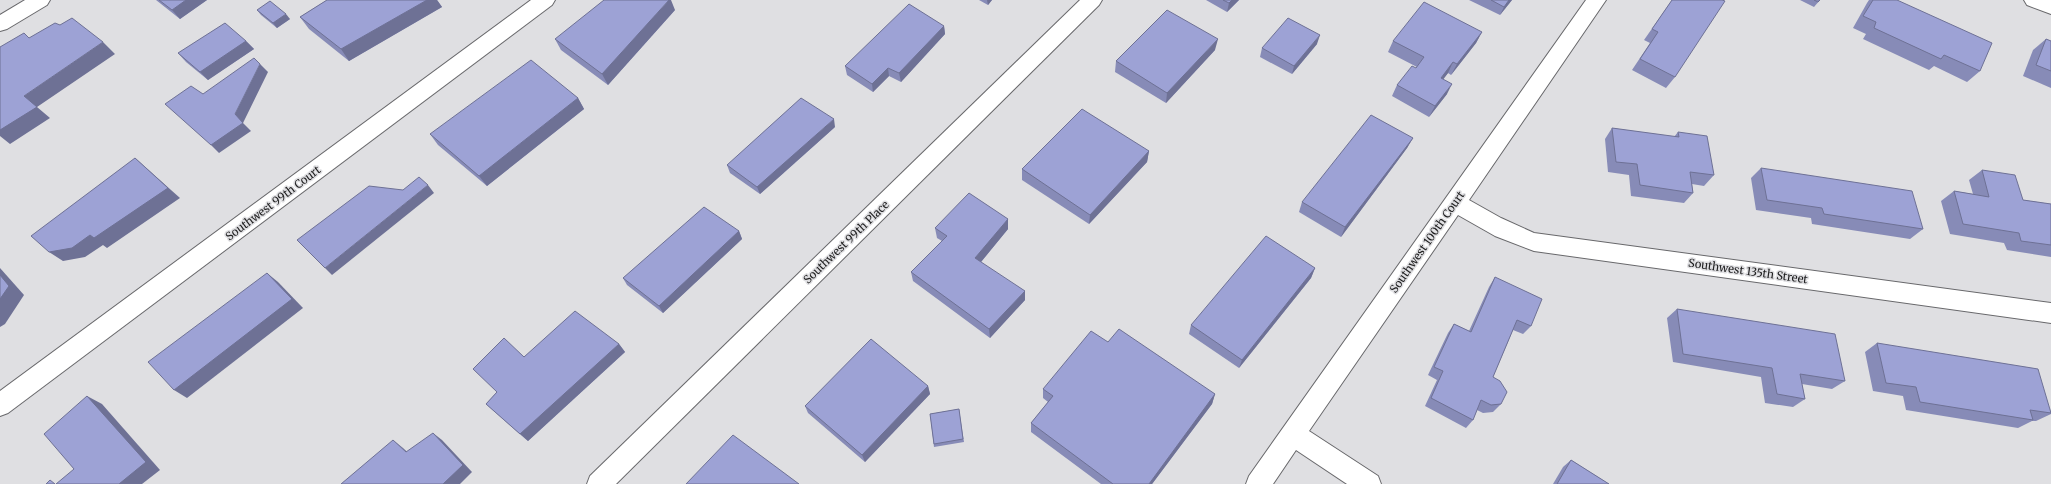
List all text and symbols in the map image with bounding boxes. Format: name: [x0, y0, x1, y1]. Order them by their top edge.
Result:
street label: Southwest 99th Court: [223, 162, 324, 243]
street label: Southwest 100th Court: [1387, 188, 1468, 296]
street label: Southwest 99th Place: [800, 197, 892, 286]
street label: Southwest 135th Street: [1687, 256, 1809, 286]

